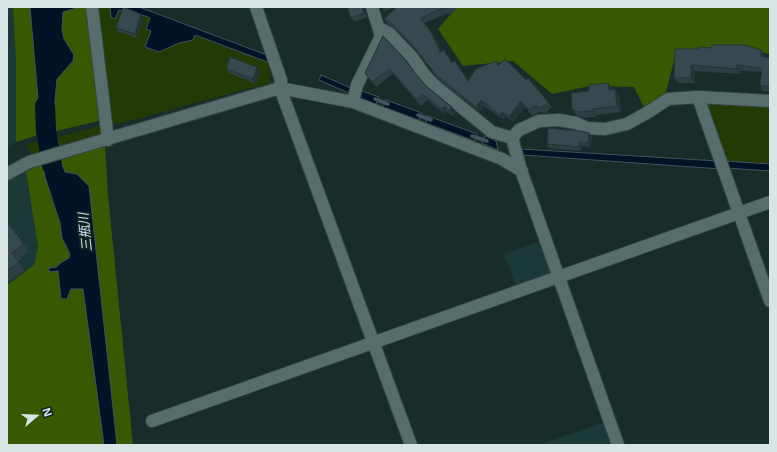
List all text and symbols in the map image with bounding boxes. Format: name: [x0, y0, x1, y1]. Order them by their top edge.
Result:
water label: 三瓶川: [76, 212, 96, 252]
north arrow: [16, 396, 56, 436]
text: N: [39, 405, 56, 419]

